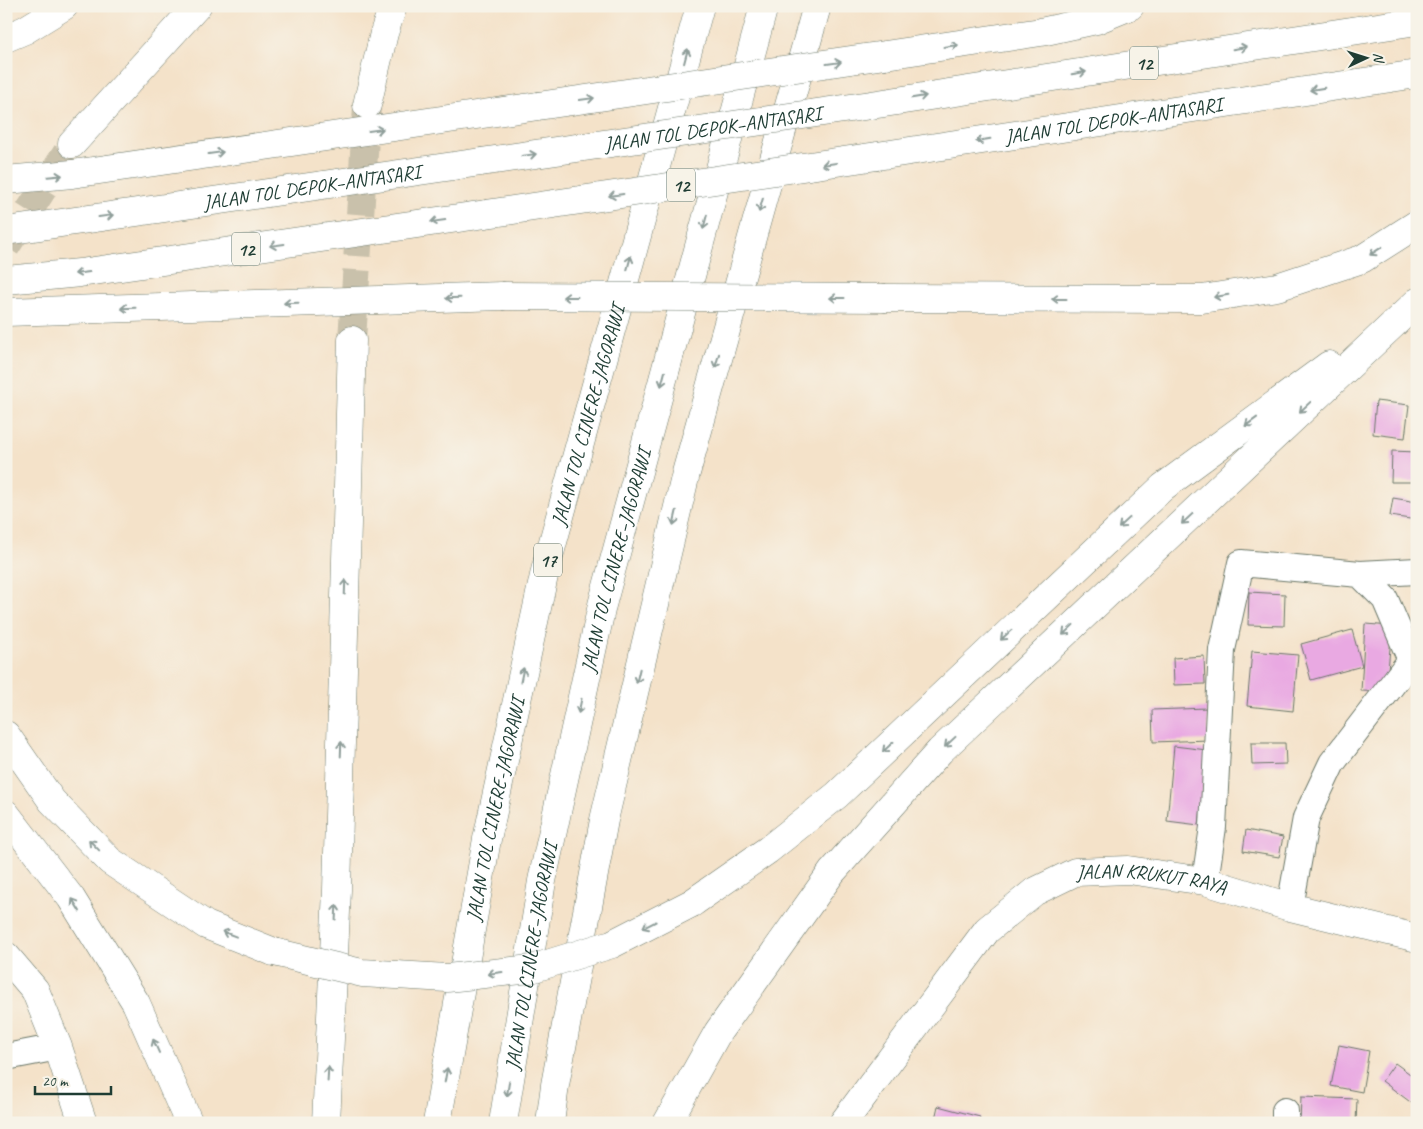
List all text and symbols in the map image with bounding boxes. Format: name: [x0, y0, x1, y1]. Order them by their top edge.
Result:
north arrow: [1340, 32, 1390, 82]
one-way arrow: [943, 40, 959, 50]
one-way arrow: [1232, 43, 1248, 53]
road number: 12: [1130, 46, 1158, 80]
one-way arrow: [682, 48, 692, 64]
text: N: [1370, 52, 1387, 64]
one-way arrow: [826, 58, 842, 68]
one-way arrow: [1071, 67, 1087, 77]
one-way arrow: [1309, 84, 1325, 94]
street label: JALAN TOL DEPOK–ANTASARI: [1002, 91, 1229, 150]
one-way arrow: [910, 92, 926, 102]
one-way arrow: [578, 94, 594, 104]
street label: JALAN TOL DEPOK–ANTASARI: [601, 100, 828, 157]
one-way arrow: [368, 124, 384, 134]
one-way arrow: [975, 135, 991, 145]
one-way arrow: [207, 148, 223, 158]
one-way arrow: [521, 150, 537, 160]
street label: JALAN TOL DEPOK–ANTASARI: [201, 158, 427, 215]
one-way arrow: [821, 159, 837, 169]
road number: 12: [667, 168, 695, 202]
one-way arrow: [47, 171, 63, 180]
one-way arrow: [608, 190, 624, 200]
one-way arrow: [756, 196, 765, 212]
one-way arrow: [98, 211, 114, 221]
one-way arrow: [700, 214, 710, 230]
one-way arrow: [430, 217, 446, 227]
road number: 12: [232, 232, 260, 266]
one-way arrow: [269, 240, 285, 250]
one-way arrow: [1369, 246, 1383, 256]
one-way arrow: [625, 256, 635, 272]
one-way arrow: [74, 268, 90, 278]
one-way arrow: [1213, 291, 1229, 301]
one-way arrow: [562, 292, 578, 302]
one-way arrow: [446, 293, 462, 303]
one-way arrow: [830, 293, 846, 303]
one-way arrow: [1051, 294, 1067, 303]
one-way arrow: [283, 298, 300, 308]
street label: JALAN TOL CINERE-JAGORAWI: [546, 298, 632, 529]
one-way arrow: [121, 304, 137, 313]
one-way arrow: [712, 353, 722, 369]
one-way arrow: [657, 371, 667, 387]
one-way arrow: [1299, 401, 1311, 413]
one-way arrow: [1244, 417, 1258, 427]
street label: JALAN TOL CINERE–JAGORAWI: [576, 441, 658, 676]
one-way arrow: [670, 510, 679, 526]
one-way arrow: [1180, 513, 1193, 525]
one-way arrow: [1118, 517, 1130, 529]
road number: 17: [534, 544, 562, 576]
one-way arrow: [341, 579, 350, 595]
one-way arrow: [1062, 624, 1075, 636]
one-way arrow: [999, 629, 1012, 641]
one-way arrow: [518, 667, 528, 683]
one-way arrow: [633, 668, 642, 684]
street label: JALAN TOL CINERE-JAGORAWI: [461, 690, 531, 924]
one-way arrow: [575, 698, 584, 714]
one-way arrow: [944, 736, 957, 748]
one-way arrow: [881, 741, 894, 753]
one-way arrow: [336, 742, 345, 758]
street label: JALAN TOL CINERE–JAGORAWI: [500, 836, 564, 1073]
one-way arrow: [88, 839, 100, 851]
street label: JALAN KRUKUT RAYA: [1075, 858, 1231, 900]
one-way arrow: [70, 898, 80, 912]
one-way arrow: [331, 904, 340, 920]
one-way arrow: [641, 920, 656, 930]
one-way arrow: [222, 929, 237, 938]
one-way arrow: [487, 968, 503, 978]
one-way arrow: [150, 1039, 160, 1054]
scale bar: [35, 1064, 111, 1096]
one-way arrow: [323, 1066, 332, 1082]
one-way arrow: [441, 1067, 451, 1083]
text: 20 m: [42, 1072, 69, 1091]
one-way arrow: [503, 1081, 513, 1097]

